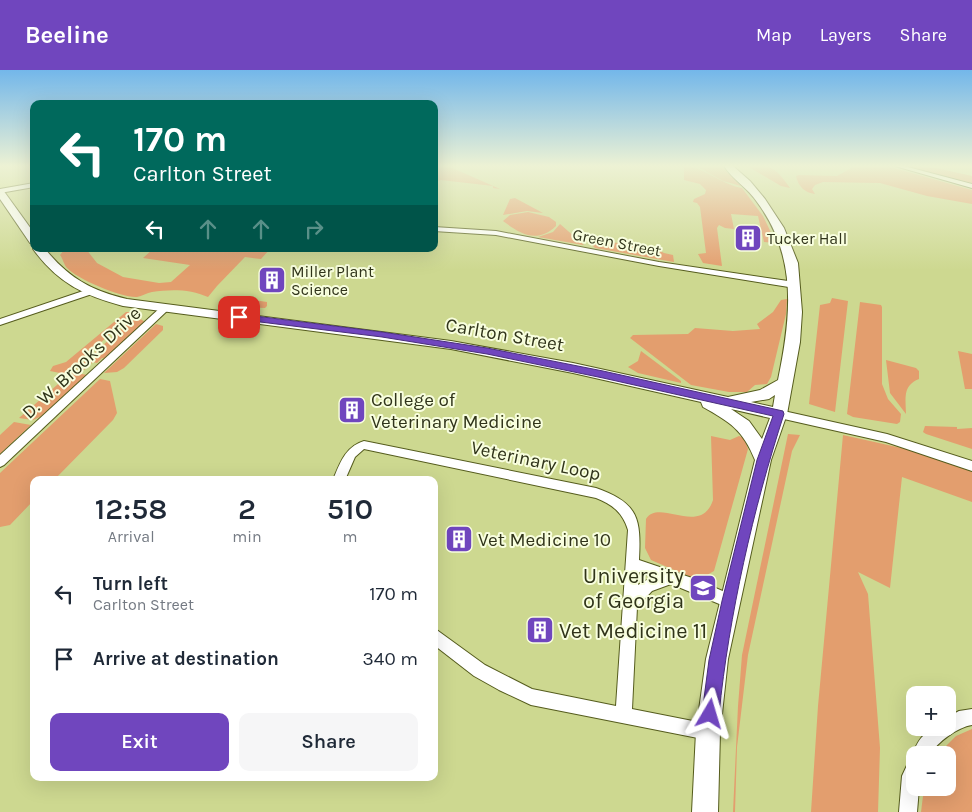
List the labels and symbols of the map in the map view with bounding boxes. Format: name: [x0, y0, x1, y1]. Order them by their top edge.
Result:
building icon: Tucker Hall: [733, 223, 763, 253]
street label: Green Street: [571, 225, 663, 260]
place label: Tucker Hall: [767, 229, 847, 248]
place label: Miller Plant Science: [291, 262, 374, 299]
building icon: Miller Plant Science: [257, 265, 287, 295]
pin: [218, 296, 260, 338]
street label: D. W. Brooks Drive: [18, 302, 146, 423]
street label: Carlton Street: [444, 314, 566, 356]
place label: College of Veterinary Medicine: [371, 389, 542, 433]
building icon: College of Veterinary Medicine: [337, 395, 367, 425]
street label: Veterinary Loop: [469, 436, 603, 485]
building icon: Vet Medicine 10: [444, 524, 474, 554]
place label: Vet Medicine 10: [478, 529, 611, 551]
place label: University of Georgia: [583, 563, 684, 614]
school or university icon: University of Georgia: [688, 573, 718, 603]
building icon: Vet Medicine 11: [525, 615, 555, 645]
place label: Vet Medicine 11: [559, 618, 707, 644]
position arrow: [683, 687, 735, 739]

